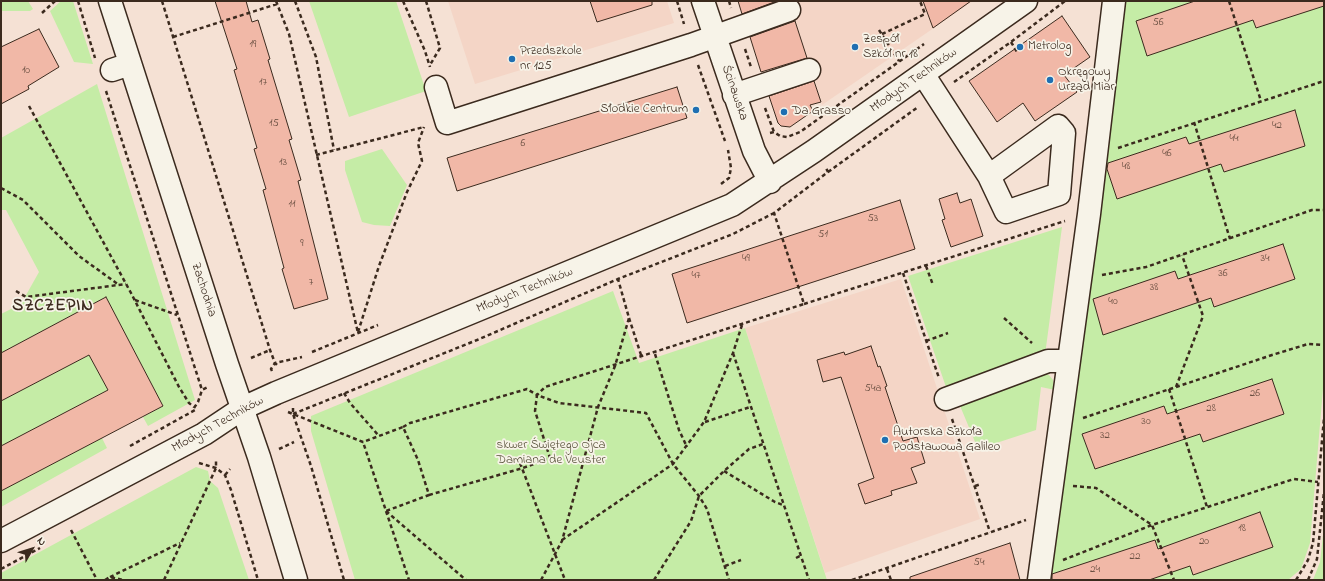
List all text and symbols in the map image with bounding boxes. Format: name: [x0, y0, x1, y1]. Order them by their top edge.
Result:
house number: 56: [1152, 16, 1164, 30]
place label: Zespół Szkół nr 18: [863, 32, 918, 63]
house number: 19: [250, 38, 256, 52]
place label: Metrolog: [1028, 39, 1071, 55]
marker: Zespół Szkół nr 18: [850, 42, 860, 52]
marker: Metrolog: [1015, 42, 1025, 52]
place label: Przedszkole nr 125: [520, 44, 581, 75]
street label: Młodych Techników: [867, 45, 961, 117]
marker: Przedszkole nr 125: [507, 54, 517, 64]
street label: Ścinawska: [717, 63, 751, 123]
house number: 10: [22, 64, 30, 78]
place label: Okręgowy Urząd Miar: [1058, 65, 1115, 96]
marker: Okręgowy Urząd Miar: [1045, 75, 1055, 85]
house number: 17: [259, 76, 267, 90]
place label: Słodkie Centrum: [600, 102, 688, 118]
place label: Da Grasso: [792, 104, 851, 120]
marker: Słodkie Centrum: [691, 105, 701, 115]
marker: Da Grasso: [779, 107, 789, 117]
house number: 15: [269, 117, 279, 131]
house number: 42: [1272, 119, 1282, 133]
house number: 44: [1229, 132, 1239, 146]
house number: 6: [521, 137, 525, 151]
house number: 46: [1162, 147, 1172, 161]
house number: 13: [279, 156, 287, 170]
house number: 48: [1122, 160, 1130, 174]
house number: 11: [289, 198, 295, 212]
house number: 53: [868, 212, 878, 226]
house number: 51: [818, 228, 828, 242]
house number: 9: [300, 237, 304, 251]
house number: 49: [742, 252, 750, 266]
house number: 34: [1260, 252, 1270, 266]
street label: Zachodnia: [187, 261, 219, 319]
street label: Młodych Techników: [474, 265, 576, 317]
house number: 36: [1218, 267, 1228, 281]
house number: 47: [691, 269, 701, 283]
house number: 7: [309, 276, 313, 290]
house number: 38: [1150, 281, 1158, 295]
house number: 40: [1108, 295, 1118, 309]
district label: SZCZEPIN: [12, 297, 94, 317]
house number: 54a: [865, 382, 881, 396]
house number: 26: [1250, 387, 1260, 401]
street label: Młodych Techników: [169, 393, 267, 457]
house number: 28: [1206, 402, 1216, 416]
house number: 30: [1141, 415, 1151, 429]
place label: Autorska Szkoła Podstawowa Galileo: [893, 425, 1000, 456]
house number: 32: [1100, 429, 1110, 443]
marker: Autorska Szkoła Podstawowa Galileo: [880, 435, 890, 445]
park label: skwer Świętego Ojca Damiana de Veuster: [496, 438, 606, 469]
house number: 18: [1238, 522, 1246, 536]
north arrow: [12, 529, 52, 569]
text: N: [33, 534, 50, 549]
house number: 20: [1199, 535, 1209, 549]
house number: 22: [1130, 550, 1140, 564]
house number: 54: [974, 556, 984, 570]
house number: 24: [1090, 563, 1100, 577]

